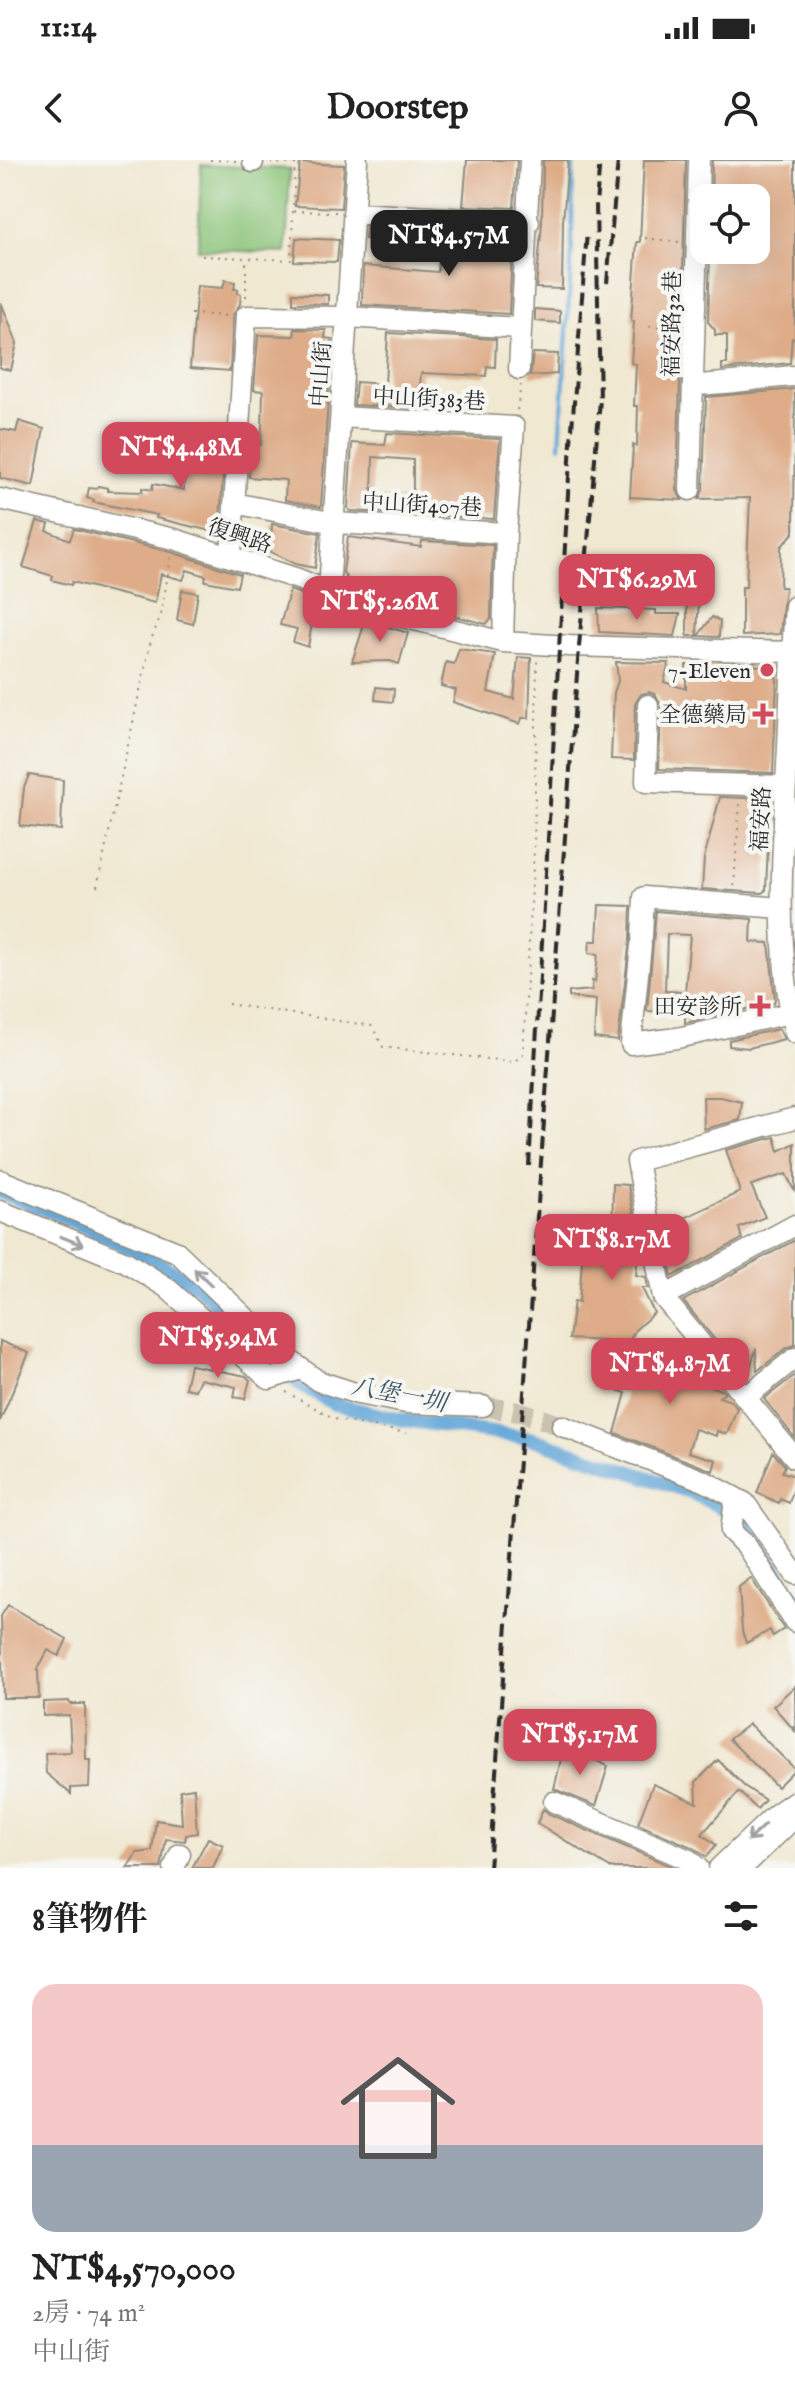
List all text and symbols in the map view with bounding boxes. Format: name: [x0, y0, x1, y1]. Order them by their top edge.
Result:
text: 11:14: [40, 9, 96, 47]
text: Doorstep: [327, 85, 468, 131]
icon: back: [32, 86, 76, 130]
icon: person: [719, 86, 763, 130]
map controls: [690, 184, 770, 264]
button: locate: [690, 184, 770, 264]
pin: NT$4.57M: [366, 210, 532, 278]
text: NT$4.57M: [389, 219, 509, 252]
street label: 福安路32巷: [658, 271, 688, 378]
street label: 中山街: [306, 340, 338, 408]
street label: 中山街383巷: [372, 383, 486, 417]
pin: NT$4.48M: [98, 422, 264, 490]
text: NT$4.48M: [120, 431, 242, 464]
street label: 中山街407巷: [361, 489, 482, 523]
street label: 復興路: [204, 513, 275, 560]
pin: NT$6.29M: [554, 554, 720, 622]
text: NT$6.29M: [577, 563, 697, 596]
pin: NT$5.26M: [297, 576, 463, 644]
text: NT$5.26M: [321, 585, 439, 618]
place label: 7-Eleven: [668, 658, 751, 686]
marker: 7-Eleven: [758, 661, 776, 679]
place label: 全德藥局: [659, 702, 747, 730]
marker: 全德藥局: [754, 705, 772, 723]
street label: 福安路: [746, 785, 778, 853]
place label: 田安診所: [654, 994, 742, 1022]
marker: 田安診所: [749, 995, 771, 1017]
pin: NT$8.17M: [529, 1214, 695, 1282]
text: NT$8.17M: [553, 1223, 671, 1256]
one-way arrow: [59, 1234, 84, 1249]
one-way arrow: [194, 1268, 213, 1287]
pin: NT$5.94M: [135, 1312, 301, 1380]
text: NT$5.94M: [158, 1321, 278, 1354]
pin: NT$4.87M: [587, 1338, 753, 1406]
text: NT$4.87M: [609, 1347, 731, 1380]
water label: 八堡一圳: [349, 1371, 453, 1421]
pin: NT$5.17M: [497, 1709, 663, 1777]
text: NT$5.17M: [521, 1718, 639, 1751]
one-way arrow: [747, 1823, 766, 1842]
icon: filters: [719, 1894, 763, 1938]
text: 8筆物件: [32, 1899, 147, 1942]
icon: home: [326, 2036, 470, 2180]
text: NT$4,570,000: [32, 2248, 236, 2291]
text: 2房 · 74 m²: [32, 2297, 145, 2330]
text: 中山街: [32, 2336, 110, 2369]

